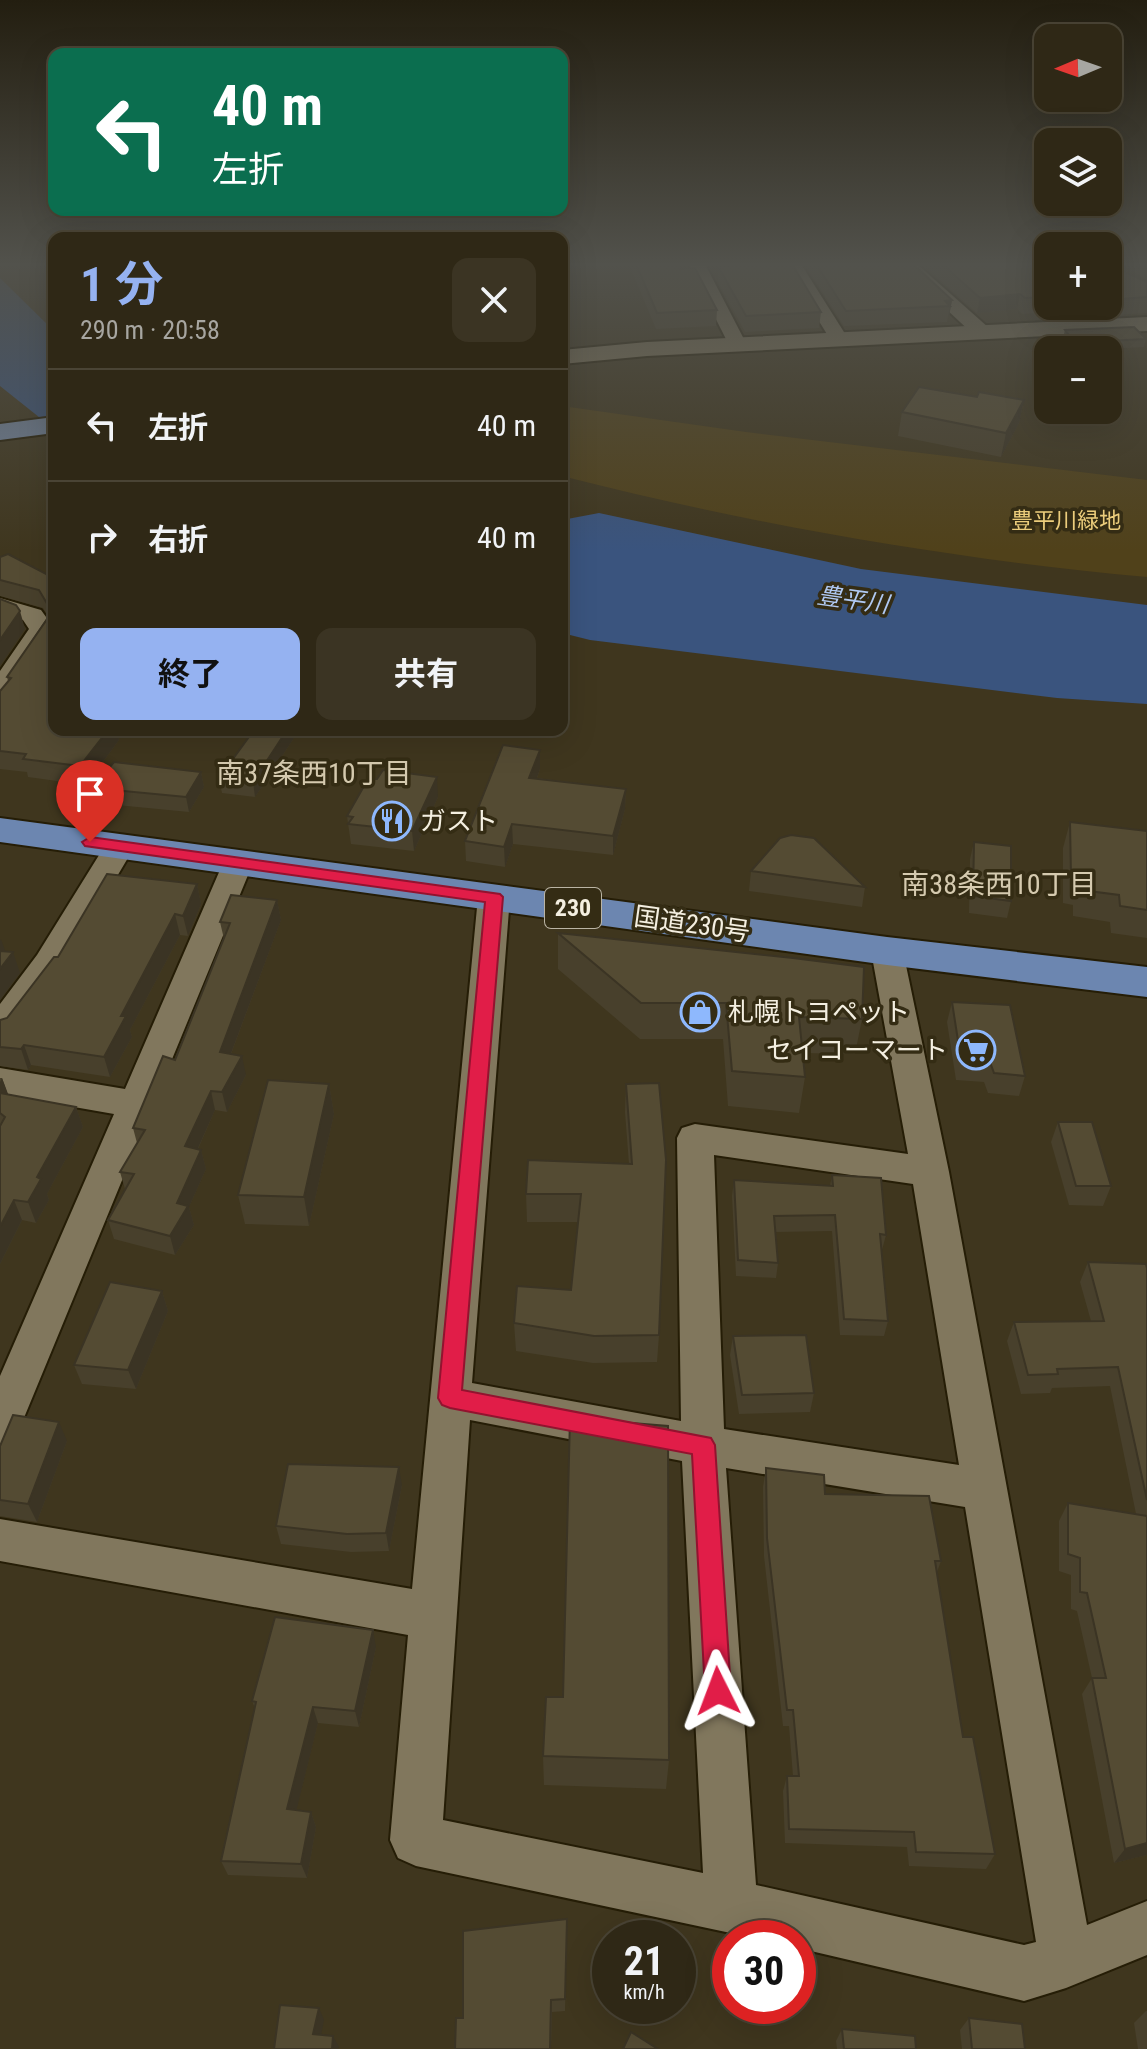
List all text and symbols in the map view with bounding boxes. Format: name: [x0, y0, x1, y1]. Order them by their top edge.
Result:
north arrow: [1034, 24, 1122, 112]
map controls: [1034, 24, 1122, 424]
text: 40 m: [212, 73, 323, 139]
icon: left: [80, 80, 184, 184]
button: layers: [1034, 128, 1122, 216]
text: 左折: [212, 149, 284, 191]
button: +: [1034, 232, 1122, 320]
text: 1 分: [80, 256, 163, 313]
button: close: [452, 258, 536, 342]
text: 290 m · 20:58: [80, 315, 220, 345]
button: −: [1034, 336, 1122, 424]
icon: left: [80, 403, 124, 447]
text: 40 m: [477, 408, 536, 443]
text: 左折: [148, 410, 208, 445]
park label: 豊平川緑地: [1011, 508, 1121, 533]
icon: right: [80, 515, 124, 559]
text: 40 m: [477, 520, 536, 555]
text: 右折: [148, 522, 208, 557]
water label: 豊平川: [815, 581, 894, 619]
button: 終了: [80, 628, 300, 720]
button: 共有: [316, 628, 536, 720]
district label: 南37条西10丁目: [216, 757, 412, 790]
pin: [56, 760, 124, 842]
icon: arrive: [68, 772, 112, 816]
restaurant icon: ガスト: [371, 800, 413, 842]
place label: ガスト: [420, 806, 498, 836]
district label: 南38条西10丁目: [901, 868, 1097, 901]
road number: 230: [545, 888, 601, 928]
street label: 国道230号: [632, 901, 752, 947]
shop icon: 札幌トヨペット: [679, 991, 721, 1033]
place label: 札幌トヨペット: [728, 997, 910, 1027]
supermarket icon: セイコーマート: [955, 1029, 997, 1071]
place label: セイコーマート: [766, 1035, 948, 1065]
position arrow: [676, 1649, 760, 1733]
speed limit sign: 30: [712, 1920, 816, 2024]
text: 21: [624, 1938, 664, 1985]
text: km/h: [623, 1980, 665, 2004]

